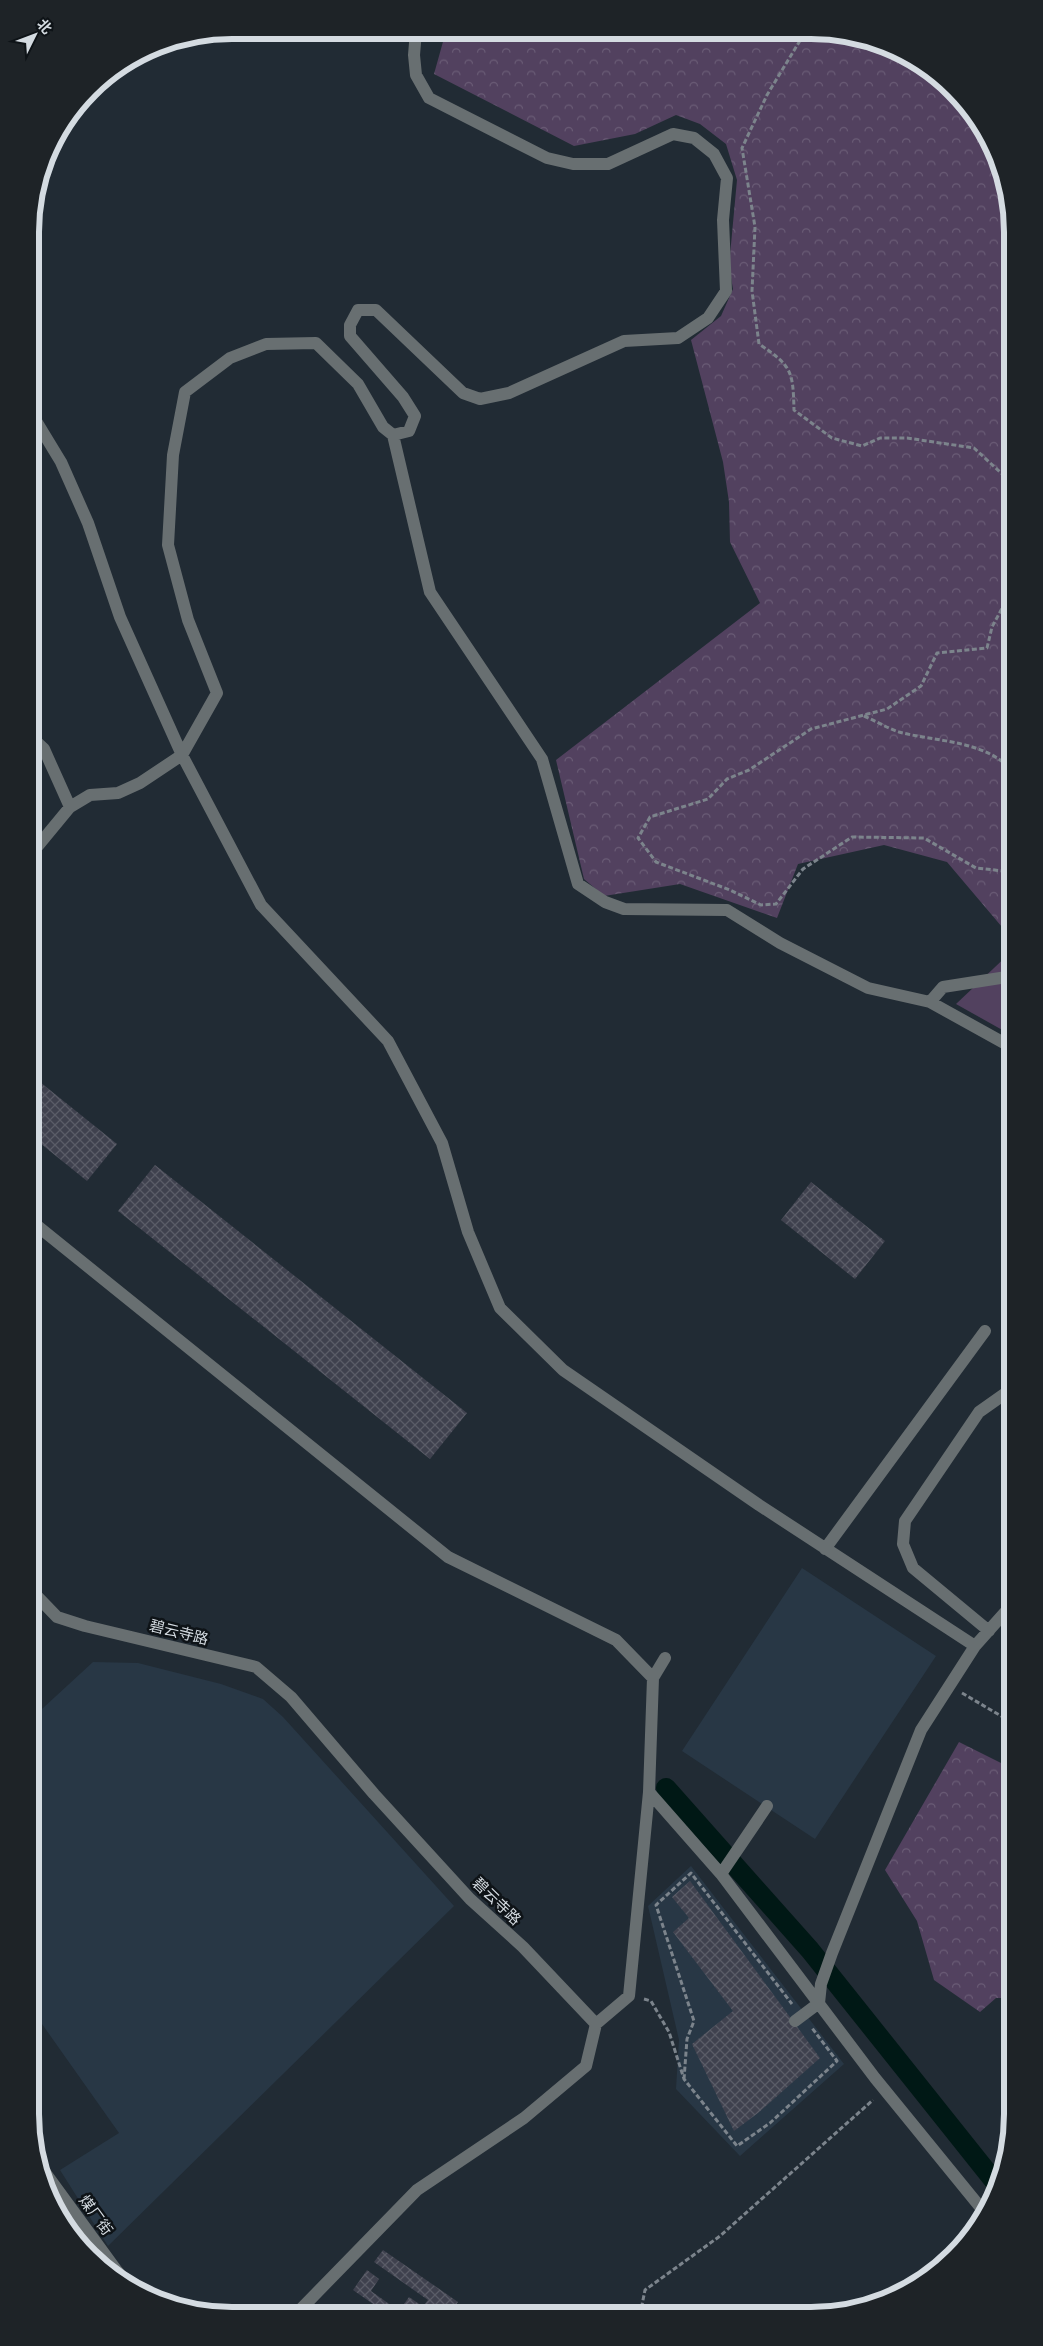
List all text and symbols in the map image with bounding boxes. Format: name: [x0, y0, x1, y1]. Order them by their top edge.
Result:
north arrow: [10, 10, 60, 60]
text: 北: [33, 14, 58, 38]
street label: 碧云寺路: [147, 1614, 211, 1650]
street label: 碧云寺路: [467, 1872, 527, 1930]
street label: 煤厂街: [73, 2190, 119, 2240]

